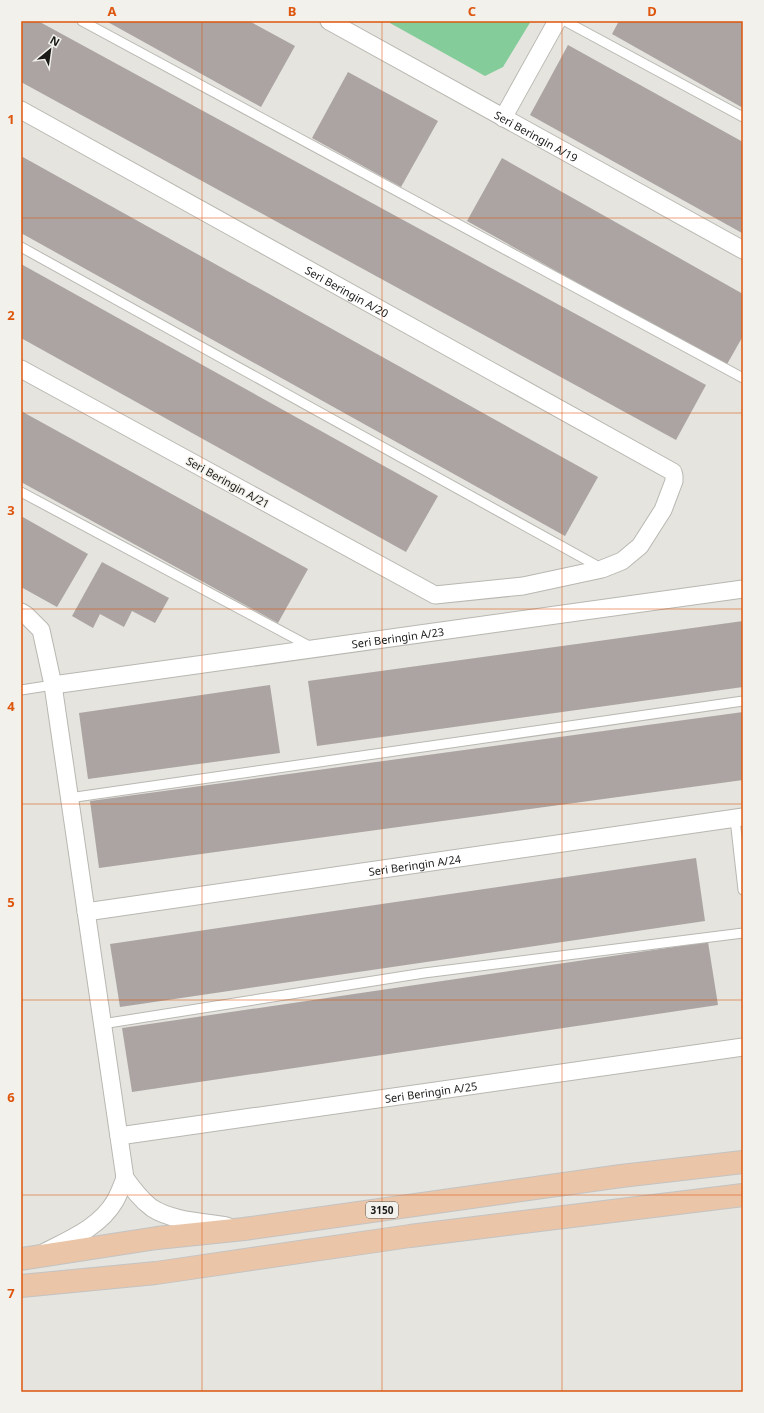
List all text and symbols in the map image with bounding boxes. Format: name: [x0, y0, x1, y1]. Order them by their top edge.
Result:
text: A: [108, 2, 117, 20]
text: B: [288, 2, 296, 20]
text: C: [468, 2, 476, 20]
text: D: [647, 2, 657, 20]
north arrow: [30, 30, 70, 70]
text: N: [48, 32, 63, 50]
street label: Seri Beringin A/19: [492, 107, 581, 165]
text: 1: [7, 110, 15, 128]
street label: Seri Beringin A/20: [303, 262, 391, 320]
text: 2: [7, 306, 15, 324]
street label: Seri Beringin A/21: [184, 453, 272, 511]
text: 3: [7, 501, 15, 519]
street label: Seri Beringin A/23: [351, 623, 445, 651]
text: 4: [7, 697, 15, 715]
street label: Seri Beringin A/24: [367, 850, 462, 879]
text: 5: [7, 893, 15, 911]
street label: Seri Beringin A/25: [384, 1078, 478, 1106]
text: 6: [7, 1088, 15, 1106]
road number: 3150: [366, 1202, 398, 1218]
text: 7: [7, 1284, 15, 1302]

